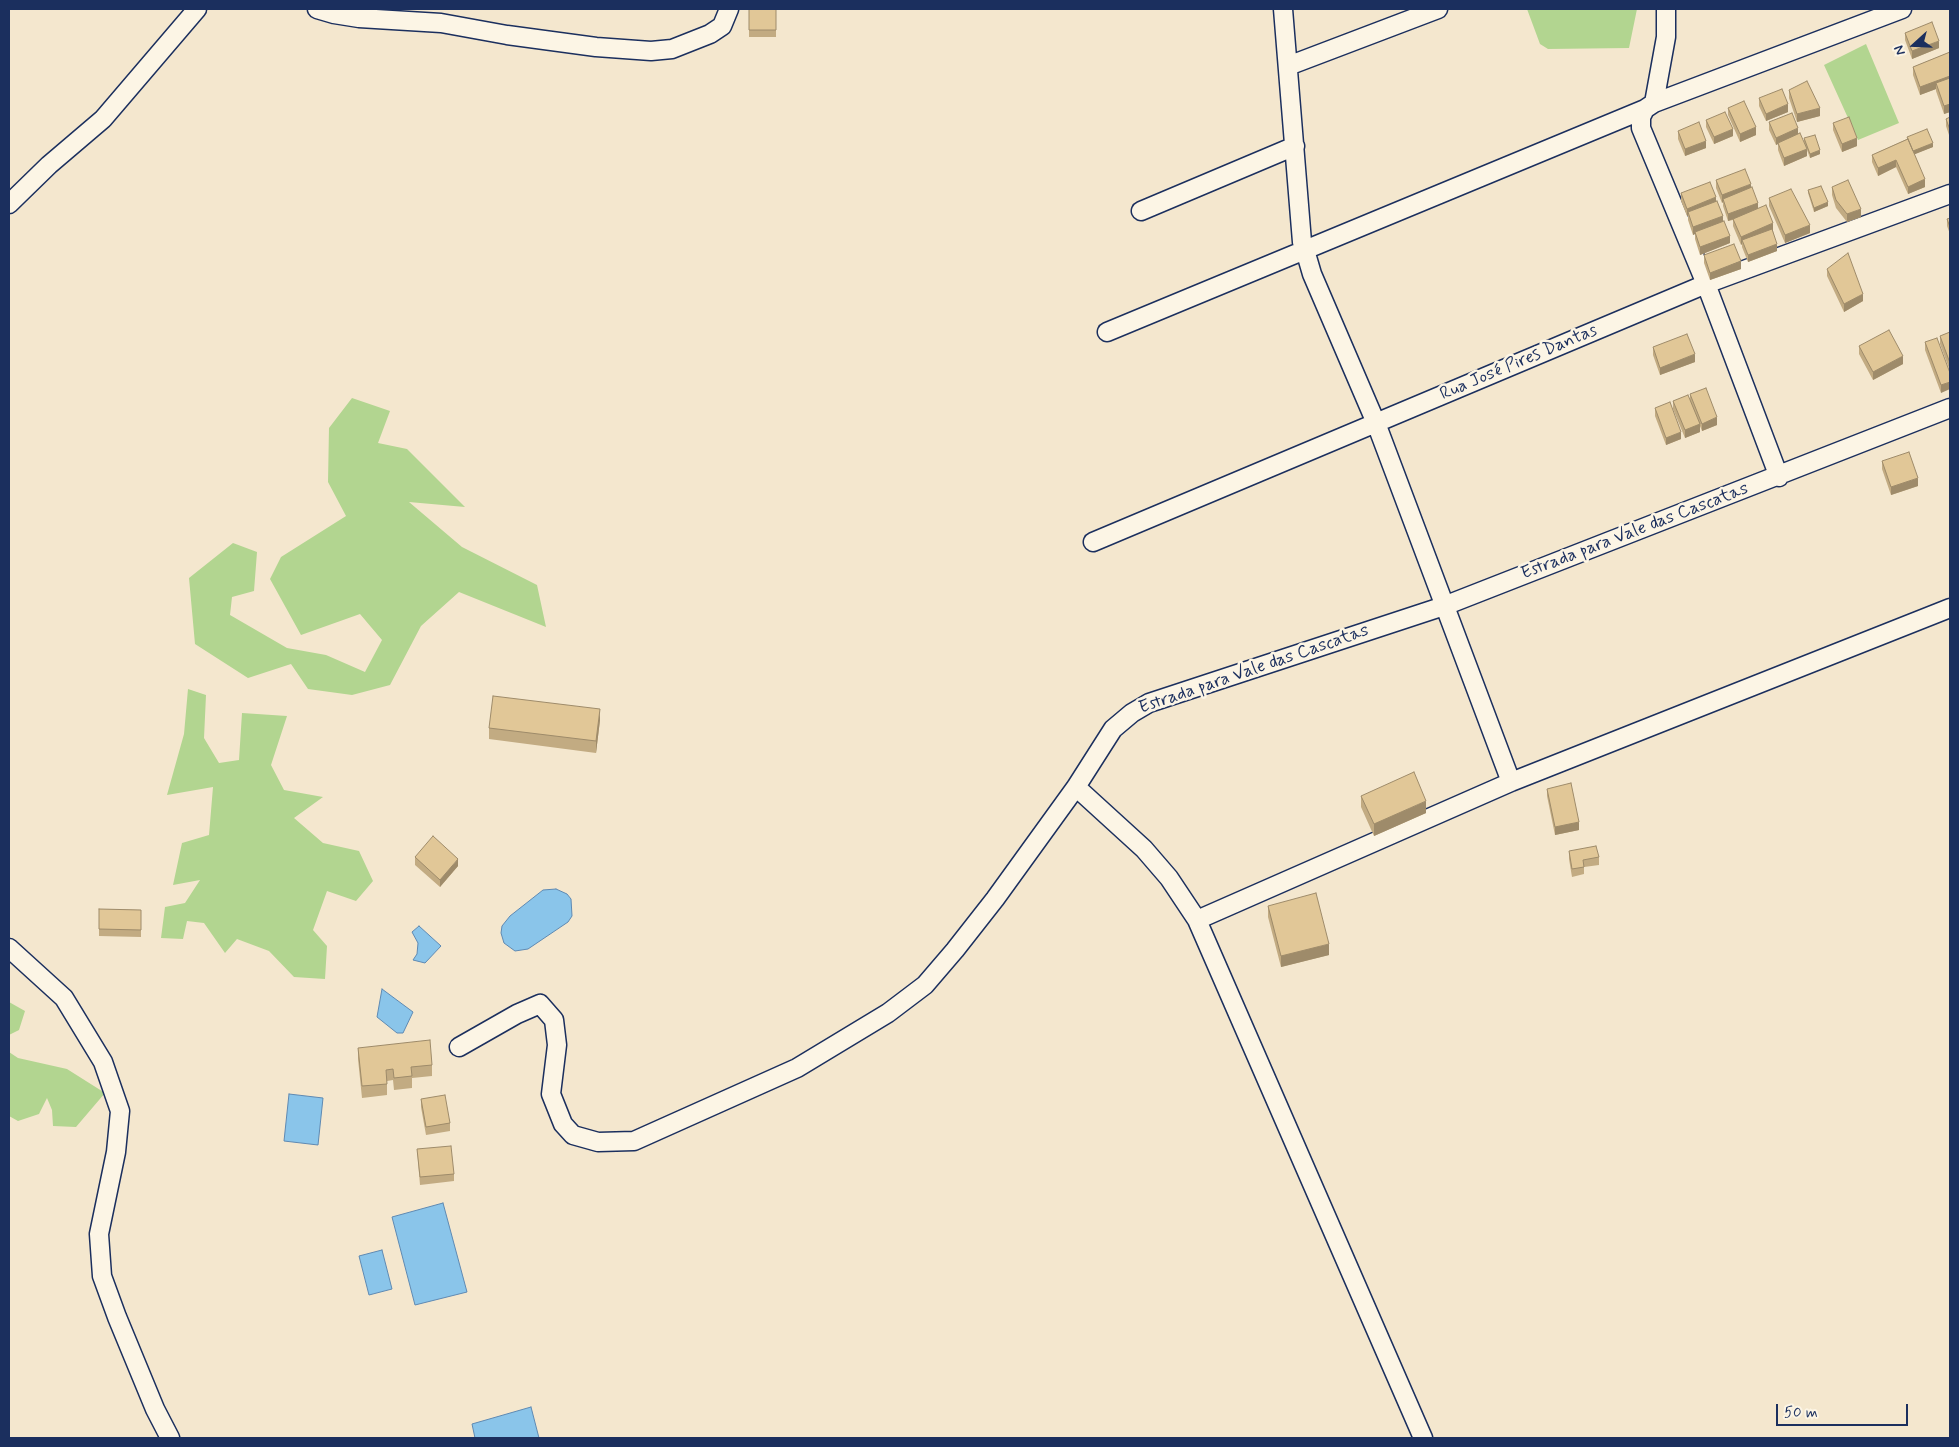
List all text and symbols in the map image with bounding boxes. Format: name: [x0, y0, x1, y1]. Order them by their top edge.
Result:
north arrow: [1889, 20, 1939, 70]
text: N: [1890, 43, 1910, 58]
street label: Rua José Pires Dantas: [1437, 320, 1601, 406]
street label: Estrada para Vale das Cascatas: [1518, 479, 1752, 585]
street label: Estrada para Vale das Cascatas: [1136, 620, 1372, 720]
scale bar: [1779, 1394, 1912, 1426]
text: 50 m: [1784, 1403, 1818, 1423]

